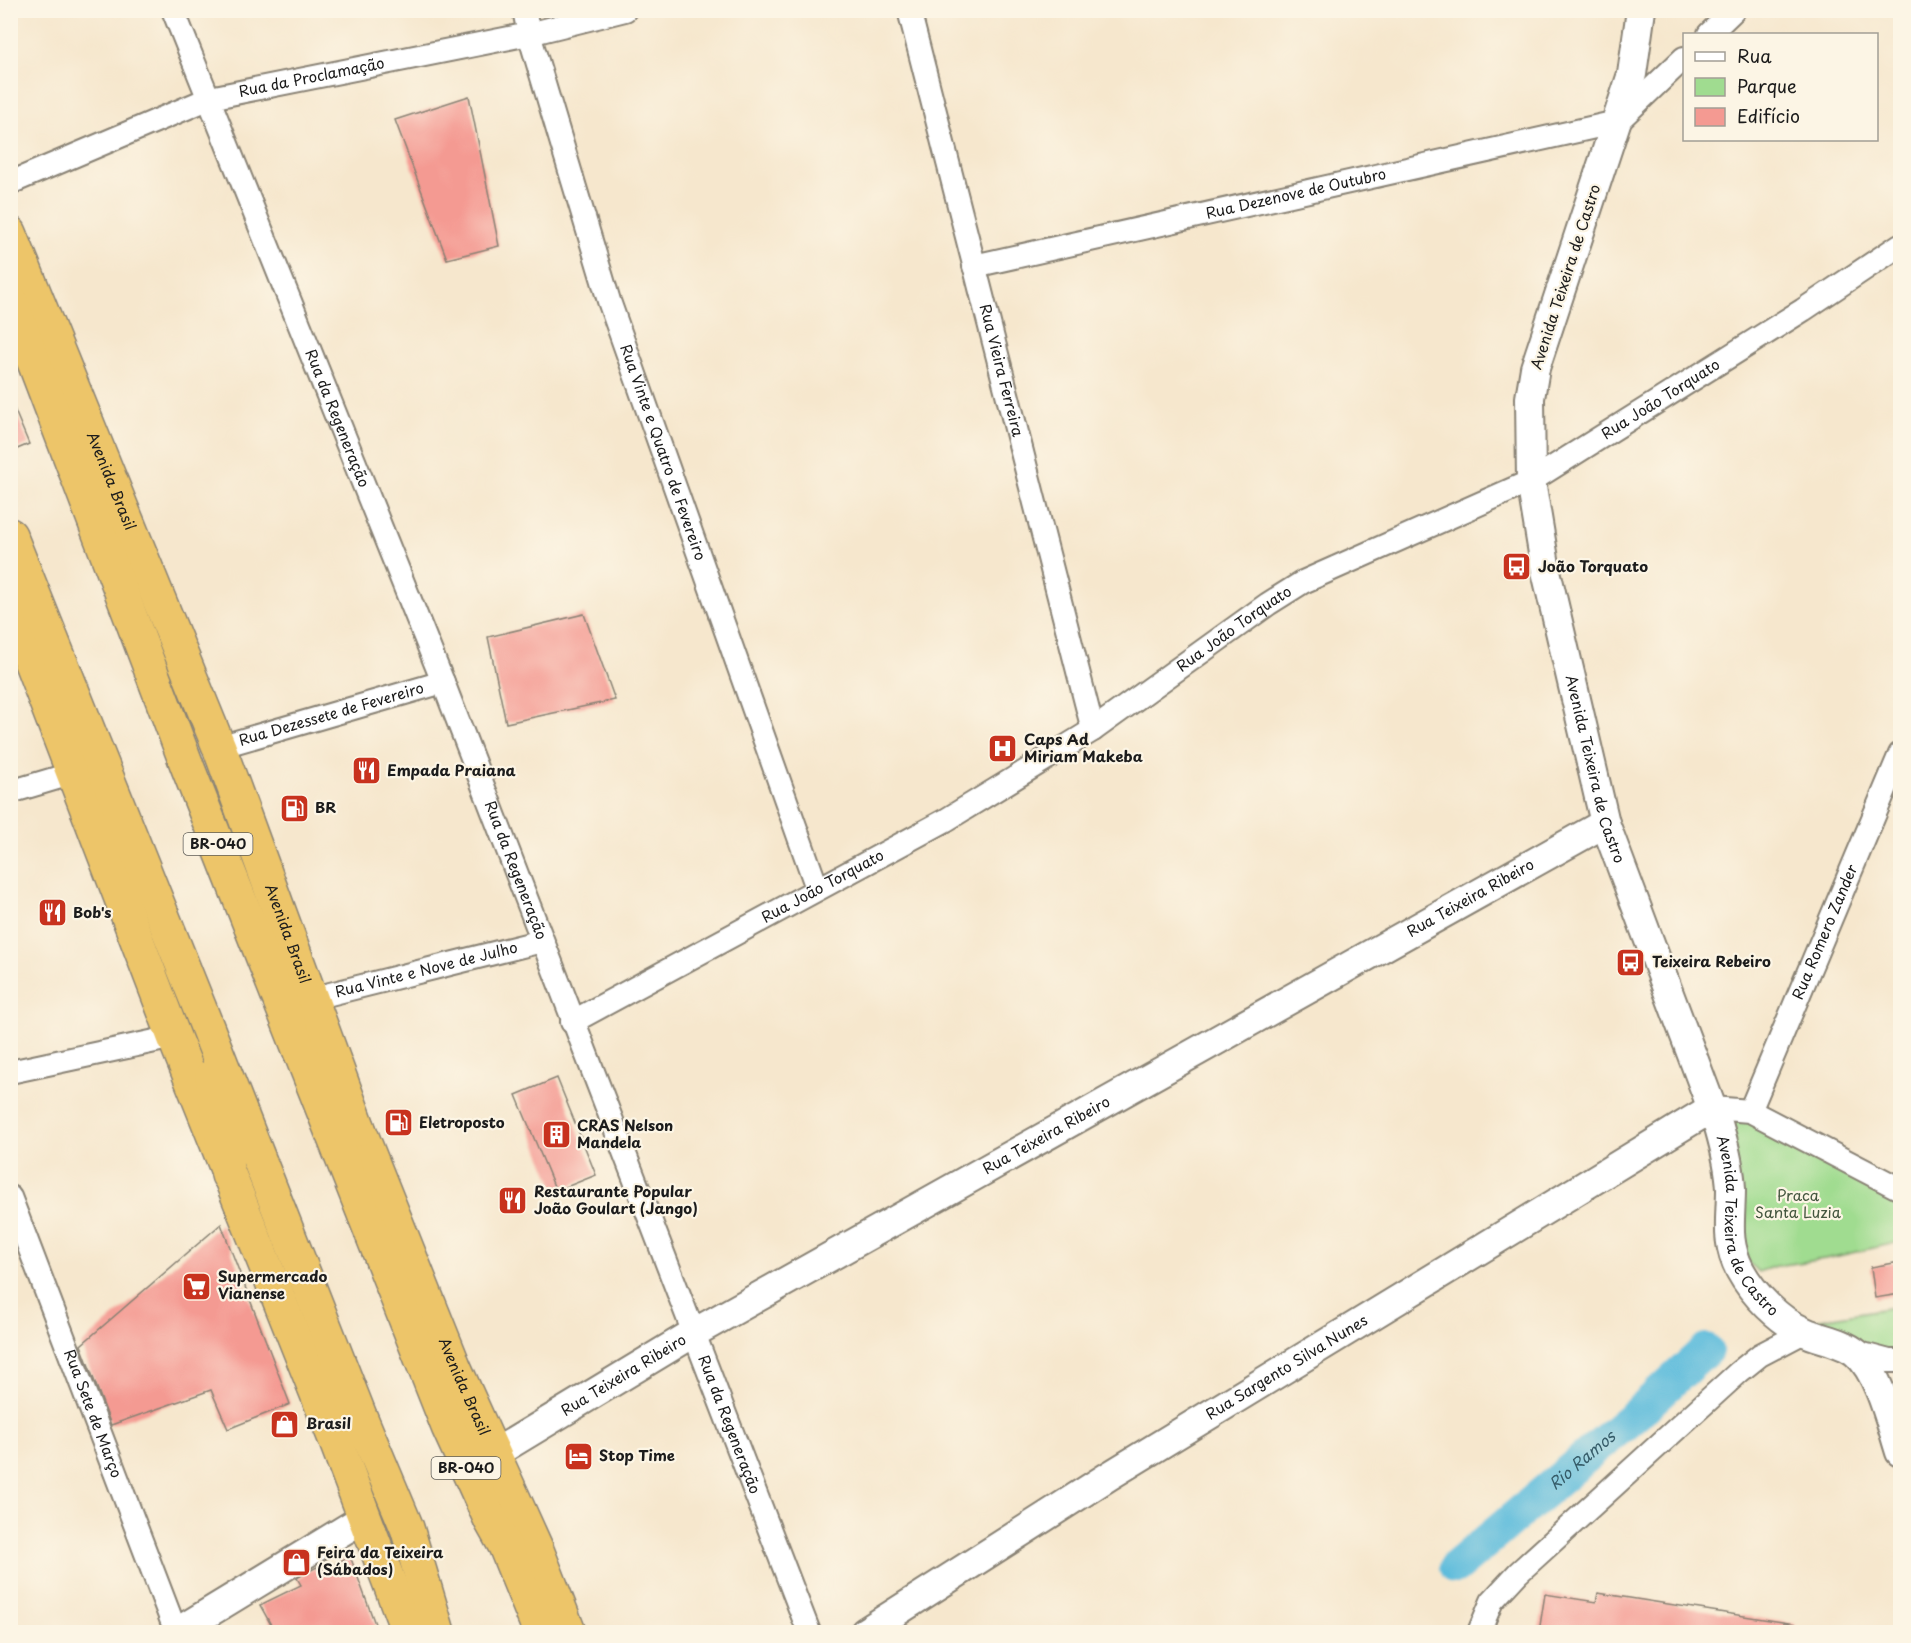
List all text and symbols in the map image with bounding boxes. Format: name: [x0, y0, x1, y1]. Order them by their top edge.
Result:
legend: [1683, 33, 1878, 141]
text: Rua: [1737, 42, 1772, 69]
street label: Rua da Proclamação: [236, 50, 386, 102]
text: Parque: [1737, 72, 1797, 99]
text: Edifício: [1737, 102, 1800, 129]
street label: Rua Dezenove de Outubro: [1203, 161, 1388, 224]
street label: Avenida Teixeira de Castro: [1524, 181, 1605, 372]
street label: Rua Vieira Ferreira: [975, 301, 1031, 439]
street label: Rua Vinte e Quatro de Fevereiro: [615, 341, 713, 563]
street label: Rua da Regeneração: [300, 345, 377, 490]
street label: Rua João Torquato: [1596, 352, 1724, 444]
street label: Avenida Brasil: [82, 428, 143, 534]
bus stop icon: João Torquato: [1501, 551, 1533, 583]
place label: João Torquato: [1538, 554, 1648, 577]
street label: Rua João Torquato: [1171, 579, 1295, 677]
street label: Avenida Teixeira de Castro: [1561, 673, 1632, 866]
street label: Rua Dezessete de Fevereiro: [236, 675, 426, 751]
place label: Caps Ad Miriam Makeba: [1024, 727, 1143, 767]
hospital icon: Caps Ad Miriam Makeba: [987, 733, 1019, 765]
restaurant icon: Empada Praiana: [350, 755, 382, 787]
place label: Empada Praiana: [387, 758, 516, 781]
fuel station icon: BR: [278, 792, 310, 824]
place label: BR: [315, 795, 336, 818]
street label: Rua da Regeneração: [480, 797, 554, 943]
road number: BR-040: [184, 833, 252, 855]
street label: Rua João Torquato: [757, 843, 888, 928]
street label: Rua Teixeira Ribeiro: [1402, 852, 1538, 942]
street label: Rua Romero Zander: [1785, 860, 1862, 1003]
street label: Avenida Brasil: [260, 880, 318, 987]
restaurant icon: Bob's: [36, 897, 68, 929]
place label: Bob's: [73, 900, 111, 923]
street label: Rua Vinte e Nove de Julho: [332, 935, 520, 1002]
bus stop icon: Teixeira Rebeiro: [1615, 946, 1647, 978]
place label: Teixeira Rebeiro: [1652, 949, 1771, 972]
street label: Rua Teixeira Ribeiro: [978, 1089, 1114, 1179]
fuel station icon: Eletroposto: [382, 1107, 414, 1139]
place label: Eletroposto: [419, 1110, 505, 1133]
place label: CRAS Nelson Mandela: [577, 1113, 673, 1153]
building icon: CRAS Nelson Mandela: [540, 1119, 572, 1151]
street label: Avenida Teixeira de Castro: [1712, 1132, 1784, 1321]
place label: Restaurante Popular João Goulart (Jango): [534, 1179, 698, 1219]
park label: Praca Santa Luzia: [1755, 1183, 1842, 1223]
restaurant icon: Restaurante Popular João Goulart (Jango): [497, 1185, 529, 1217]
place label: Supermercado Vianense: [218, 1264, 328, 1304]
supermarket icon: Supermercado Vianense: [181, 1270, 213, 1302]
street label: Rua Sargento Silva Nunes: [1201, 1308, 1372, 1424]
street label: Rua Teixeira Ribeiro: [556, 1327, 690, 1421]
street label: Avenida Brasil: [434, 1334, 497, 1439]
street label: Rua Sete de Março: [59, 1346, 129, 1481]
street label: Rua da Regeneração: [693, 1351, 768, 1497]
shop icon: Brasil: [269, 1408, 301, 1440]
place label: Brasil: [306, 1411, 351, 1434]
water label: Rio Ramos: [1543, 1423, 1621, 1495]
hotel icon: Stop Time: [562, 1440, 594, 1472]
place label: Stop Time: [599, 1443, 675, 1466]
road number: BR-040: [432, 1457, 500, 1479]
place label: Feira da Teixeira (Sábados): [317, 1540, 444, 1580]
shop icon: Feira da Teixeira (Sábados): [280, 1546, 312, 1578]

